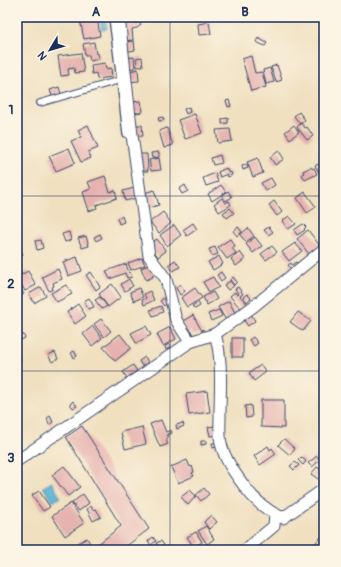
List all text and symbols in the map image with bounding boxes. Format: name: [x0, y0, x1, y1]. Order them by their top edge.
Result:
text: A: [92, 4, 101, 20]
text: B: [241, 4, 249, 20]
north arrow: [30, 30, 70, 70]
text: N: [35, 48, 50, 63]
text: 1: [8, 102, 14, 118]
text: 2: [7, 276, 15, 292]
text: 3: [7, 450, 15, 466]

